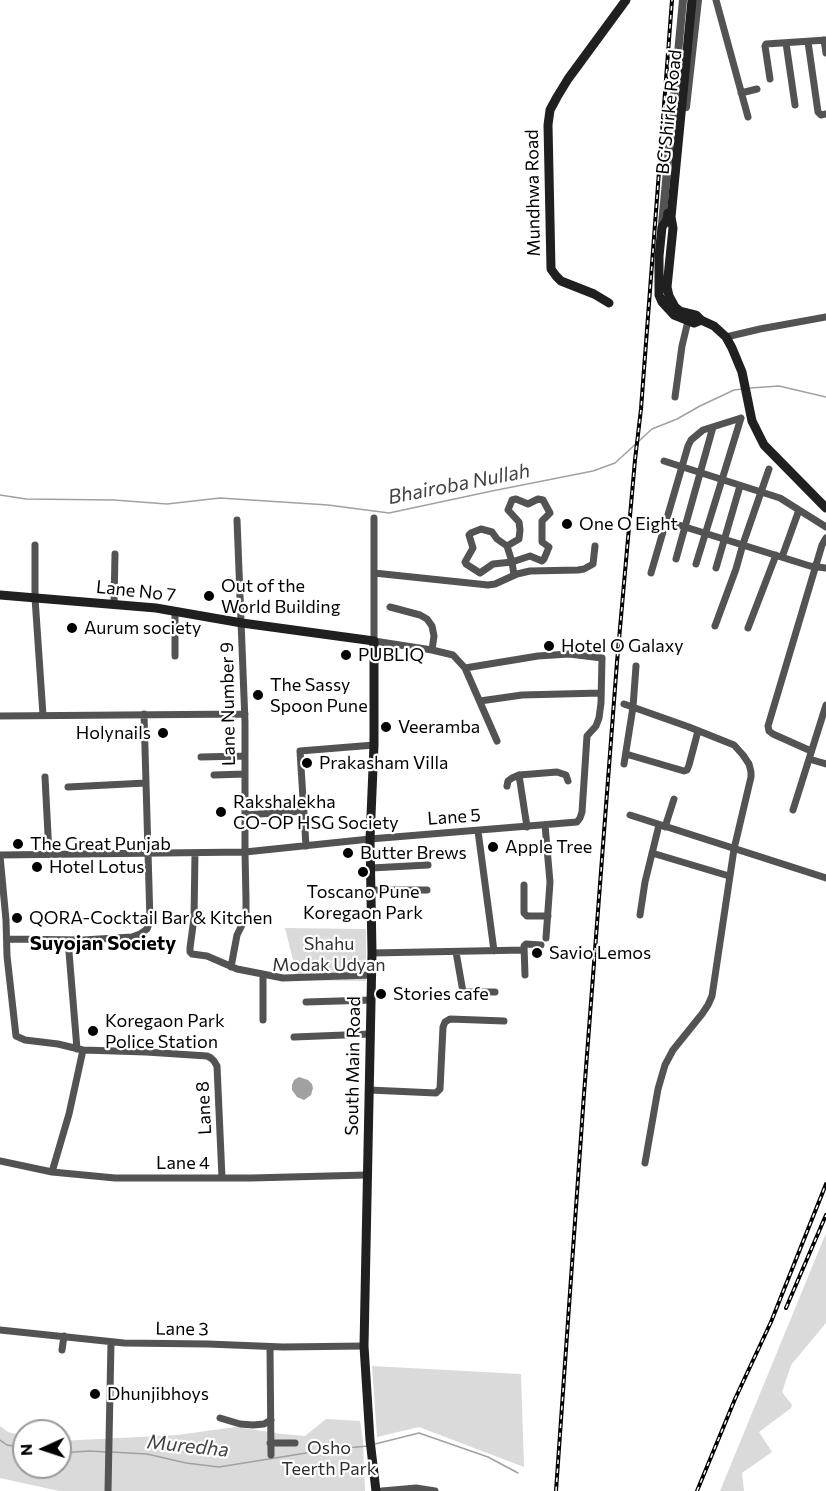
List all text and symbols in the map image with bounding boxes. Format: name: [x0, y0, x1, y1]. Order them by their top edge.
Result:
street label: BG Shirke Road: [652, 49, 686, 175]
street label: Mundhwa Road: [521, 129, 545, 257]
water label: Bhairoba Nullah: [386, 458, 532, 510]
place label: One O Eight: [579, 513, 678, 535]
marker: One O Eight: [560, 517, 574, 531]
place label: Out of the World Building: [221, 575, 340, 618]
street label: Lane No 7: [95, 576, 177, 606]
marker: Out of the World Building: [202, 589, 216, 603]
place label: Aurum society: [84, 617, 201, 639]
marker: Aurum society: [65, 621, 79, 635]
place label: Hotel O Galaxy: [561, 635, 684, 657]
marker: Hotel O Galaxy: [542, 639, 556, 653]
street label: Lane Number 9: [216, 642, 240, 766]
place label: PUBLIQ: [358, 644, 424, 666]
marker: PUBLIQ: [339, 648, 353, 662]
place label: The Sassy Spoon Pune: [270, 674, 368, 716]
marker: The Sassy Spoon Pune: [251, 688, 265, 702]
place label: Veeramba: [398, 716, 480, 738]
marker: Veeramba: [379, 720, 393, 734]
place label: Holynails: [76, 722, 151, 744]
marker: Holynails: [156, 726, 170, 740]
place label: Prakasham Villa: [319, 752, 449, 774]
marker: Prakasham Villa: [300, 756, 314, 770]
place label: Rakshalekha CO-OP HSG Society: [233, 791, 399, 834]
street label: Lane 5: [427, 804, 481, 830]
marker: Rakshalekha CO-OP HSG Society: [214, 805, 228, 819]
place label: The Great Punjab: [30, 833, 171, 855]
place label: Apple Tree: [505, 836, 592, 858]
marker: The Great Punjab: [11, 837, 25, 851]
marker: Apple Tree: [486, 840, 500, 854]
place label: Butter Brews: [360, 842, 467, 864]
marker: Butter Brews: [341, 846, 355, 860]
place label: Hotel Lotus: [49, 856, 144, 878]
marker: Hotel Lotus: [30, 860, 44, 874]
marker: Toscano Pune Koregaon Park: [356, 865, 370, 879]
place label: Toscano Pune Koregaon Park: [303, 881, 423, 924]
place label: QORA-Cocktail Bar & Kitchen: [29, 907, 273, 929]
marker: QORA-Cocktail Bar & Kitchen: [10, 911, 24, 925]
district label: Suyojan Society: [30, 931, 176, 955]
park label: Shahu Modak Udyan: [272, 933, 386, 976]
place label: Savio Lemos: [549, 942, 651, 964]
marker: Savio Lemos: [530, 946, 544, 960]
place label: Stories cafe: [393, 983, 489, 1005]
marker: Stories cafe: [374, 987, 388, 1001]
street label: South Main Road: [341, 996, 365, 1136]
place label: Koregaon Park Police Station: [105, 1010, 225, 1052]
marker: Koregaon Park Police Station: [86, 1024, 100, 1038]
street label: Lane 8: [192, 1081, 216, 1135]
street label: Lane 4: [156, 1152, 210, 1174]
street label: Lane 3: [155, 1318, 209, 1340]
place label: Dhunjibhoys: [107, 1383, 209, 1405]
marker: Dhunjibhoys: [88, 1387, 102, 1401]
north arrow: [12, 1419, 72, 1479]
water label: Muredha: [146, 1430, 230, 1462]
park label: Osho Teerth Park: [281, 1437, 377, 1480]
text: N: [16, 1443, 35, 1456]

